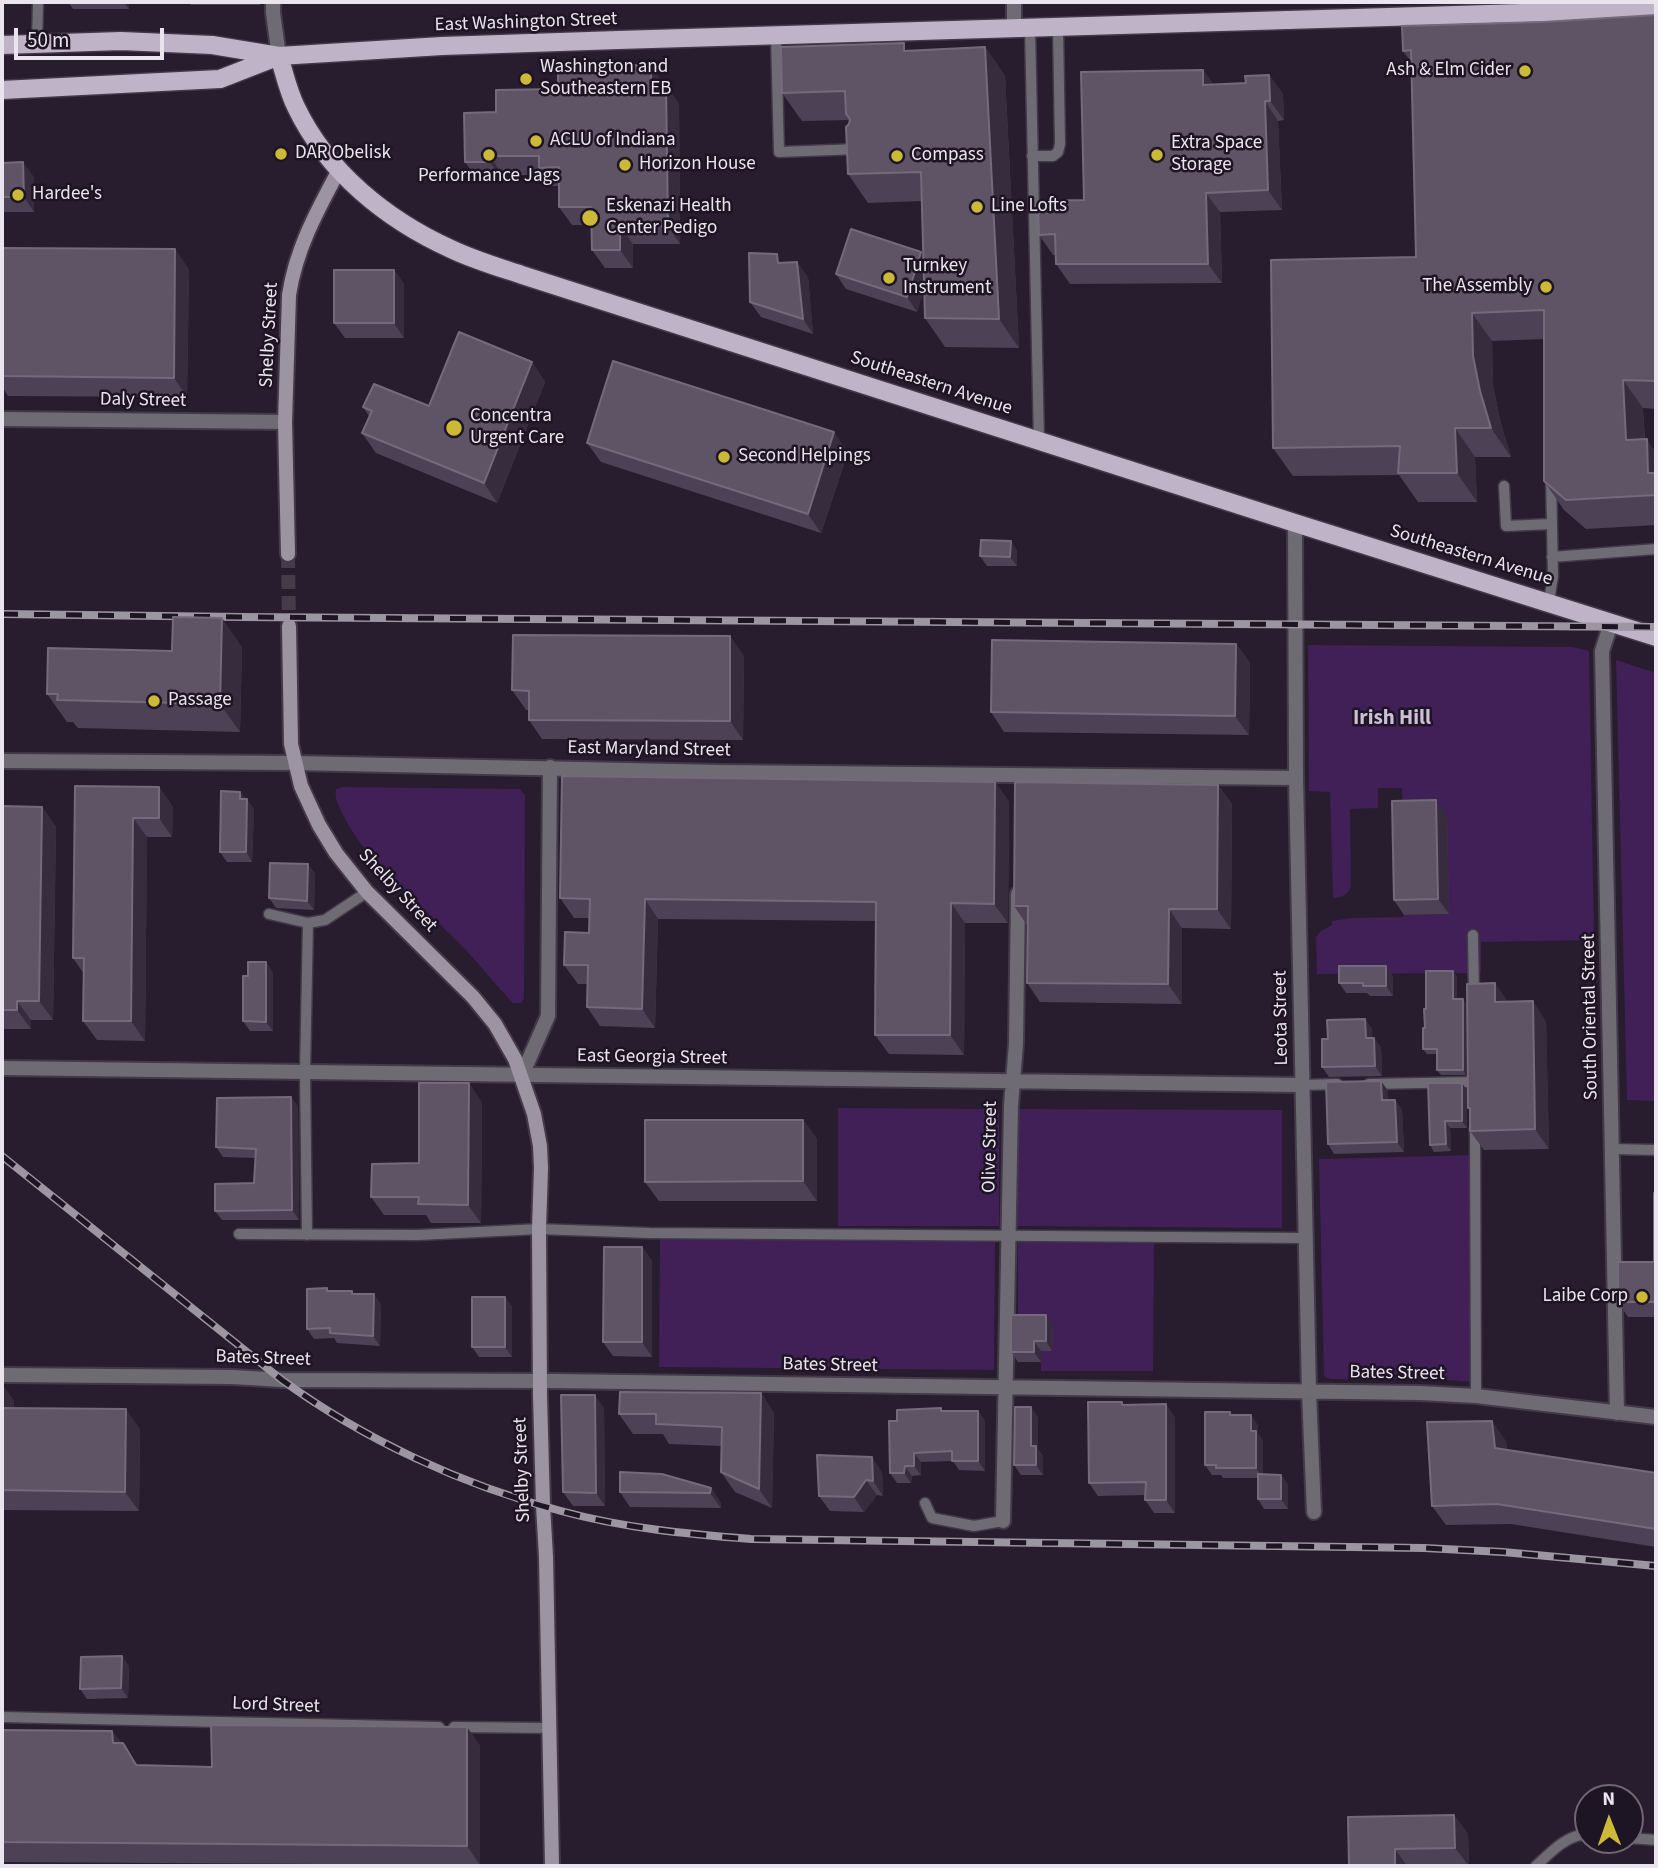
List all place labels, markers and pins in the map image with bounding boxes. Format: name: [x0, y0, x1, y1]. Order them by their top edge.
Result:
place label: Washington and Southeastern EB: [540, 57, 671, 101]
place label: Ash & Elm Cider: [1386, 60, 1511, 82]
marker: Ash & Elm Cider: [1517, 63, 1533, 79]
marker: Washington and Southeastern EB: [518, 71, 534, 87]
place label: ACLU of Indiana: [550, 130, 675, 152]
marker: ACLU of Indiana: [528, 133, 544, 149]
place label: Extra Space Storage: [1171, 133, 1262, 177]
place label: DAR Obelisk: [295, 143, 391, 165]
place label: Compass: [911, 145, 984, 167]
marker: DAR Obelisk: [273, 146, 289, 162]
marker: Performance Jags: [481, 147, 497, 163]
marker: Extra Space Storage: [1149, 147, 1165, 163]
marker: Compass: [889, 148, 905, 164]
place label: Horizon House: [639, 154, 756, 176]
marker: Horizon House: [617, 157, 633, 173]
place label: Performance Jags: [418, 166, 560, 188]
place label: Hardee's: [32, 184, 102, 206]
marker: Hardee's: [10, 187, 26, 203]
place label: Eskenazi Health Center Pedigo: [606, 196, 732, 240]
place label: Line Lofts: [991, 196, 1067, 218]
marker: Line Lofts: [969, 199, 985, 215]
marker: Eskenazi Health Center Pedigo: [580, 208, 600, 228]
place label: Turnkey Instrument: [903, 256, 991, 300]
marker: Turnkey Instrument: [881, 270, 897, 286]
place label: The Assembly: [1422, 276, 1532, 298]
marker: The Assembly: [1538, 279, 1554, 295]
place label: Concentra Urgent Care: [470, 406, 564, 450]
marker: Concentra Urgent Care: [444, 418, 464, 438]
place label: Second Helpings: [738, 446, 871, 468]
marker: Second Helpings: [716, 449, 732, 465]
place label: Passage: [168, 690, 232, 712]
marker: Passage: [146, 693, 162, 709]
place label: Laibe Corp: [1543, 1286, 1628, 1308]
marker: Laibe Corp: [1634, 1289, 1650, 1305]

